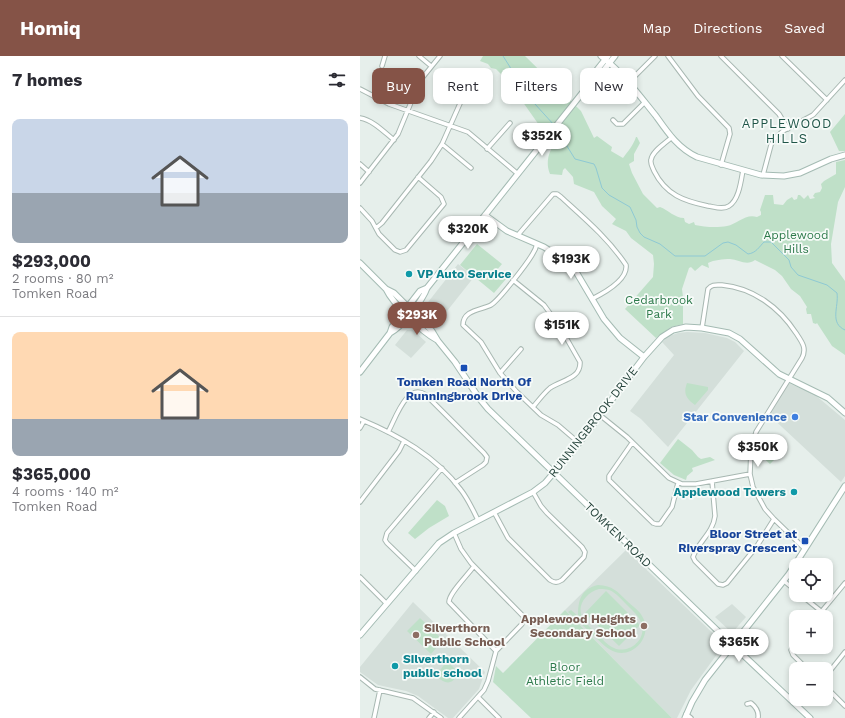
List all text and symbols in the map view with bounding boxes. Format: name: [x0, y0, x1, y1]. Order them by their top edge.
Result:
text: Homiq: [20, 17, 81, 40]
text: Map: [643, 20, 671, 36]
text: Directions: [693, 20, 762, 36]
text: Saved: [784, 20, 825, 36]
chip: Buy: [372, 68, 425, 104]
chip: Rent: [433, 68, 493, 104]
chip: Filters: [501, 68, 572, 104]
chip: New: [580, 68, 637, 104]
icon: filters: [326, 69, 348, 91]
text: 7 homes: [12, 70, 82, 90]
district label: APPLEWOOD HILLS: [742, 116, 832, 146]
pin: $352K: [514, 123, 570, 157]
text: $352K: [522, 128, 562, 143]
icon: home: [144, 145, 216, 217]
pin: $320K: [440, 216, 496, 250]
text: $320K: [447, 221, 489, 236]
park label: Applewood Hills: [763, 228, 829, 256]
pin: $193K: [543, 246, 599, 280]
text: $293,000: [12, 251, 91, 271]
text: $193K: [552, 251, 590, 266]
place label: VP Auto Service: [417, 267, 512, 281]
marker: VP Auto Service: [404, 269, 414, 279]
text: 2 rooms · 80 m²: [12, 271, 113, 286]
text: Tomken Road: [12, 286, 97, 301]
park label: Cedarbrook Park: [625, 293, 693, 321]
pin: $293K: [389, 302, 445, 336]
text: $293K: [397, 307, 437, 322]
pin: $151K: [534, 312, 590, 346]
text: $151K: [544, 317, 580, 332]
icon: home: [144, 358, 216, 430]
marker: Tomken Road North Of Runningbrook Drive: [459, 363, 469, 373]
street label: RUNNINGBROOK DRIVE: [546, 364, 641, 480]
place label: Tomken Road North Of Runningbrook Drive: [397, 375, 531, 403]
place label: Star Convenience: [683, 410, 787, 424]
marker: Star Convenience: [790, 412, 800, 422]
pin: $350K: [730, 434, 786, 468]
text: $350K: [737, 439, 779, 454]
text: $365,000: [12, 464, 91, 484]
text: 4 rooms · 140 m²: [12, 484, 119, 499]
place label: Applewood Towers: [674, 485, 787, 499]
marker: Applewood Towers: [789, 487, 799, 497]
text: Tomken Road: [12, 499, 97, 514]
street label: TOMKEN ROAD: [582, 499, 654, 571]
place label: Bloor Street at Riverspray Crescent: [678, 527, 798, 555]
marker: Bloor Street at Riverspray Crescent: [800, 536, 810, 546]
map controls: [789, 558, 833, 706]
button: locate: [789, 558, 833, 602]
button: +: [789, 610, 833, 654]
place label: Applewood Heights Secondary School: [521, 612, 637, 640]
place label: Silverthorn Public School: [424, 621, 505, 649]
marker: Applewood Heights Secondary School: [639, 621, 649, 631]
pin: $365K: [711, 629, 767, 663]
marker: Silverthorn Public School: [411, 630, 421, 640]
text: $365K: [719, 634, 759, 649]
place label: Silverthorn public school: [403, 652, 482, 680]
park label: Bloor Athletic Field: [526, 660, 604, 688]
marker: Silverthorn public school: [390, 661, 400, 671]
button: −: [789, 662, 833, 706]

